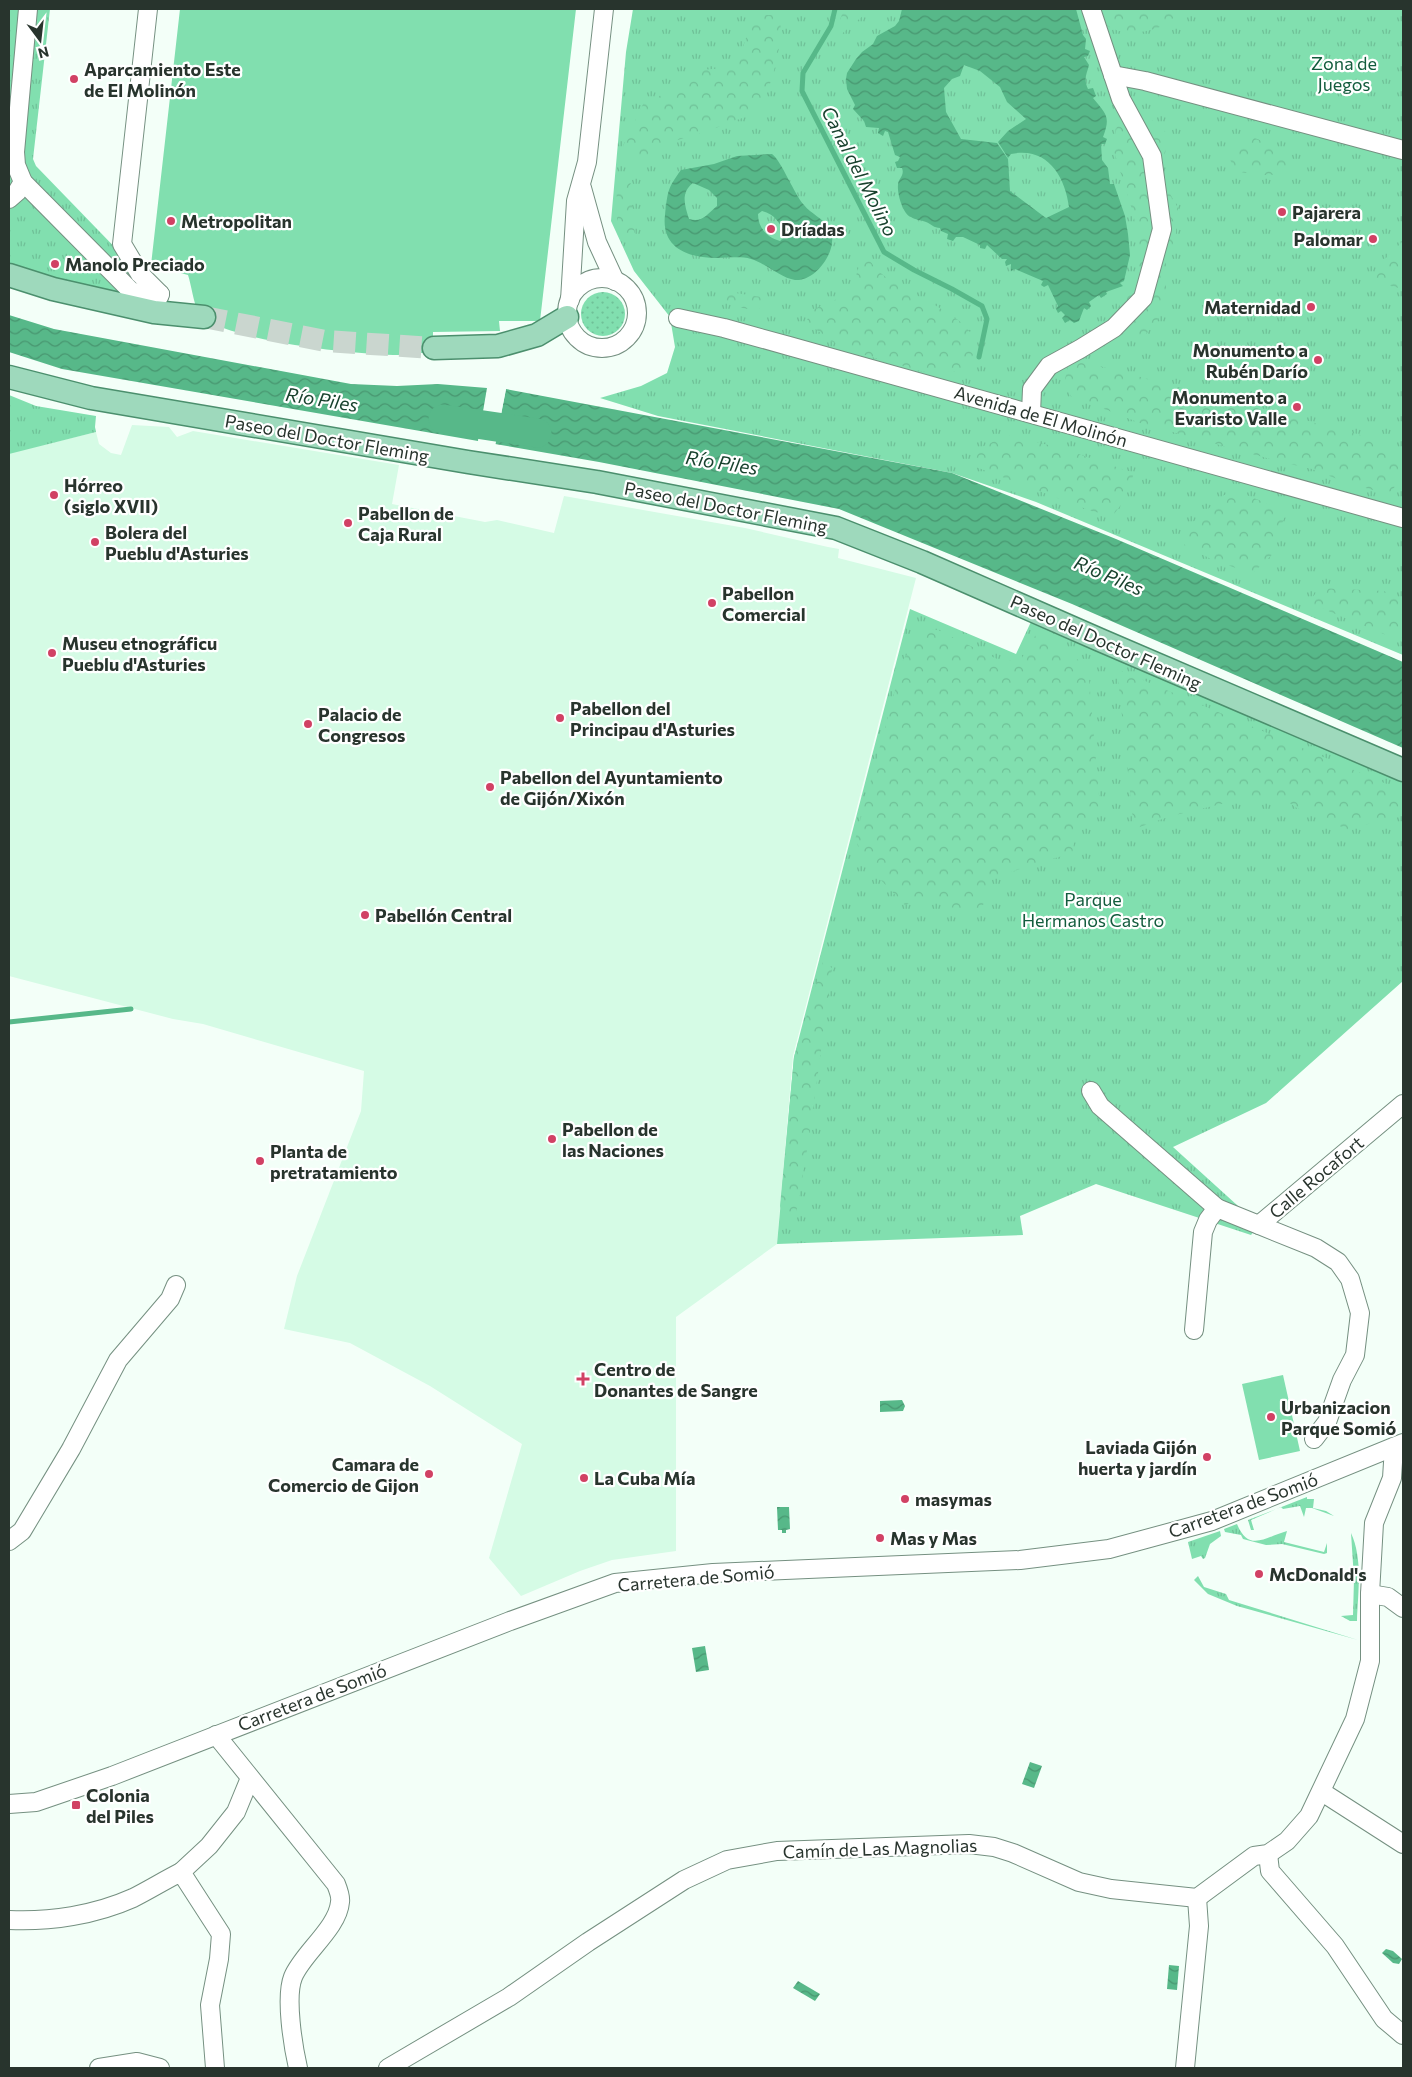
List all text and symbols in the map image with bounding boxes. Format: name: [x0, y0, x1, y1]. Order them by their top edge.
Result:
north arrow: [15, 15, 65, 65]
text: N: [36, 43, 51, 63]
park label: Zona de Juegos: [1311, 52, 1377, 95]
place label: Aparcamiento Este de El Molinón: [84, 58, 241, 101]
marker: Aparcamiento Este de El Molinón: [68, 73, 80, 85]
water label: Canal del Molino: [817, 102, 903, 240]
place label: Pajarera: [1292, 201, 1361, 223]
marker: Pajarera: [1276, 206, 1288, 218]
place label: Metropolitan: [181, 210, 292, 232]
marker: Metropolitan: [165, 215, 177, 227]
place label: Dríadas: [781, 218, 845, 240]
marker: Dríadas: [765, 223, 777, 235]
place label: Palomar: [1294, 228, 1364, 250]
marker: Palomar: [1367, 233, 1379, 245]
place label: Manolo Preciado: [65, 253, 205, 275]
marker: Manolo Preciado: [49, 258, 61, 270]
place label: Maternidad: [1204, 296, 1301, 318]
marker: Maternidad: [1305, 301, 1317, 313]
place label: Monumento a Rubén Darío: [1193, 339, 1308, 382]
marker: Monumento a Rubén Darío: [1312, 354, 1324, 366]
street label: Avenida de El Molinón: [952, 381, 1130, 451]
water label: Río Piles: [284, 382, 360, 416]
place label: Monumento a Evaristo Valle: [1172, 386, 1287, 429]
marker: Monumento a Evaristo Valle: [1291, 401, 1303, 413]
street label: Paseo del Doctor Fleming: [223, 409, 431, 467]
water label: Río Piles: [684, 445, 760, 479]
place label: Hórreo (siglo XVII): [64, 474, 158, 517]
street label: Paseo del Doctor Fleming: [622, 476, 830, 538]
marker: Hórreo (siglo XVII): [48, 489, 60, 501]
place label: Pabellon de Caja Rural: [358, 502, 454, 545]
marker: Pabellon de Caja Rural: [342, 517, 354, 529]
place label: Bolera del Pueblu d'Asturies: [105, 521, 249, 564]
marker: Bolera del Pueblu d'Asturies: [89, 536, 101, 548]
water label: Río Piles: [1071, 550, 1147, 600]
place label: Pabellon Comercial: [722, 582, 806, 625]
street label: Paseo del Doctor Fleming: [1007, 590, 1205, 694]
marker: Pabellon Comercial: [706, 597, 718, 609]
place label: Museu etnográficu Pueblu d'Asturies: [62, 632, 217, 675]
marker: Museu etnográficu Pueblu d'Asturies: [46, 647, 58, 659]
place label: Pabellon del Principau d'Asturies: [570, 697, 735, 740]
place label: Palacio de Congresos: [318, 703, 405, 746]
marker: Pabellon del Principau d'Asturies: [554, 712, 566, 724]
marker: Palacio de Congresos: [302, 718, 314, 730]
place label: Pabellon del Ayuntamiento de Gijón/Xixón: [500, 766, 723, 809]
marker: Pabellon del Ayuntamiento de Gijón/Xixón: [484, 781, 496, 793]
park label: Parque Hermanos Castro: [1022, 888, 1164, 931]
place label: Pabellón Central: [375, 904, 512, 926]
marker: Pabellón Central: [359, 909, 371, 921]
place label: Pabellon de las Naciones: [562, 1118, 664, 1161]
street label: Calle Rocafort: [1264, 1131, 1368, 1223]
marker: Pabellon de las Naciones: [546, 1133, 558, 1145]
place label: Planta de pretratamiento: [270, 1140, 398, 1183]
marker: Planta de pretratamiento: [254, 1155, 266, 1167]
place label: Centro de Donantes de Sangre: [594, 1358, 758, 1401]
marker: Centro de Donantes de Sangre: [576, 1372, 590, 1386]
place label: Urbanizacion Parque Somió: [1281, 1396, 1396, 1439]
marker: Urbanizacion Parque Somió: [1265, 1411, 1277, 1423]
place label: Laviada Gijón huerta y jardín: [1078, 1436, 1197, 1479]
marker: Laviada Gijón huerta y jardín: [1201, 1451, 1213, 1463]
place label: Camara de Comercio de Gijon: [268, 1453, 419, 1496]
place label: La Cuba Mía: [594, 1467, 695, 1489]
marker: Camara de Comercio de Gijon: [423, 1468, 435, 1480]
street label: Carretera de Somió: [1165, 1468, 1321, 1542]
marker: La Cuba Mía: [578, 1472, 590, 1484]
place label: masymas: [915, 1488, 992, 1510]
marker: masymas: [899, 1493, 911, 1505]
place label: Mas y Mas: [890, 1527, 977, 1549]
marker: Mas y Mas: [874, 1532, 886, 1544]
street label: Carretera de Somió: [617, 1560, 775, 1596]
place label: McDonald's: [1269, 1563, 1367, 1585]
marker: McDonald's: [1253, 1568, 1265, 1580]
street label: Carretera de Somió: [235, 1659, 389, 1735]
place label: Colonia del Piles: [86, 1784, 154, 1827]
marker: Colonia del Piles: [70, 1799, 82, 1811]
street label: Camín de Las Magnolias: [782, 1834, 978, 1862]

